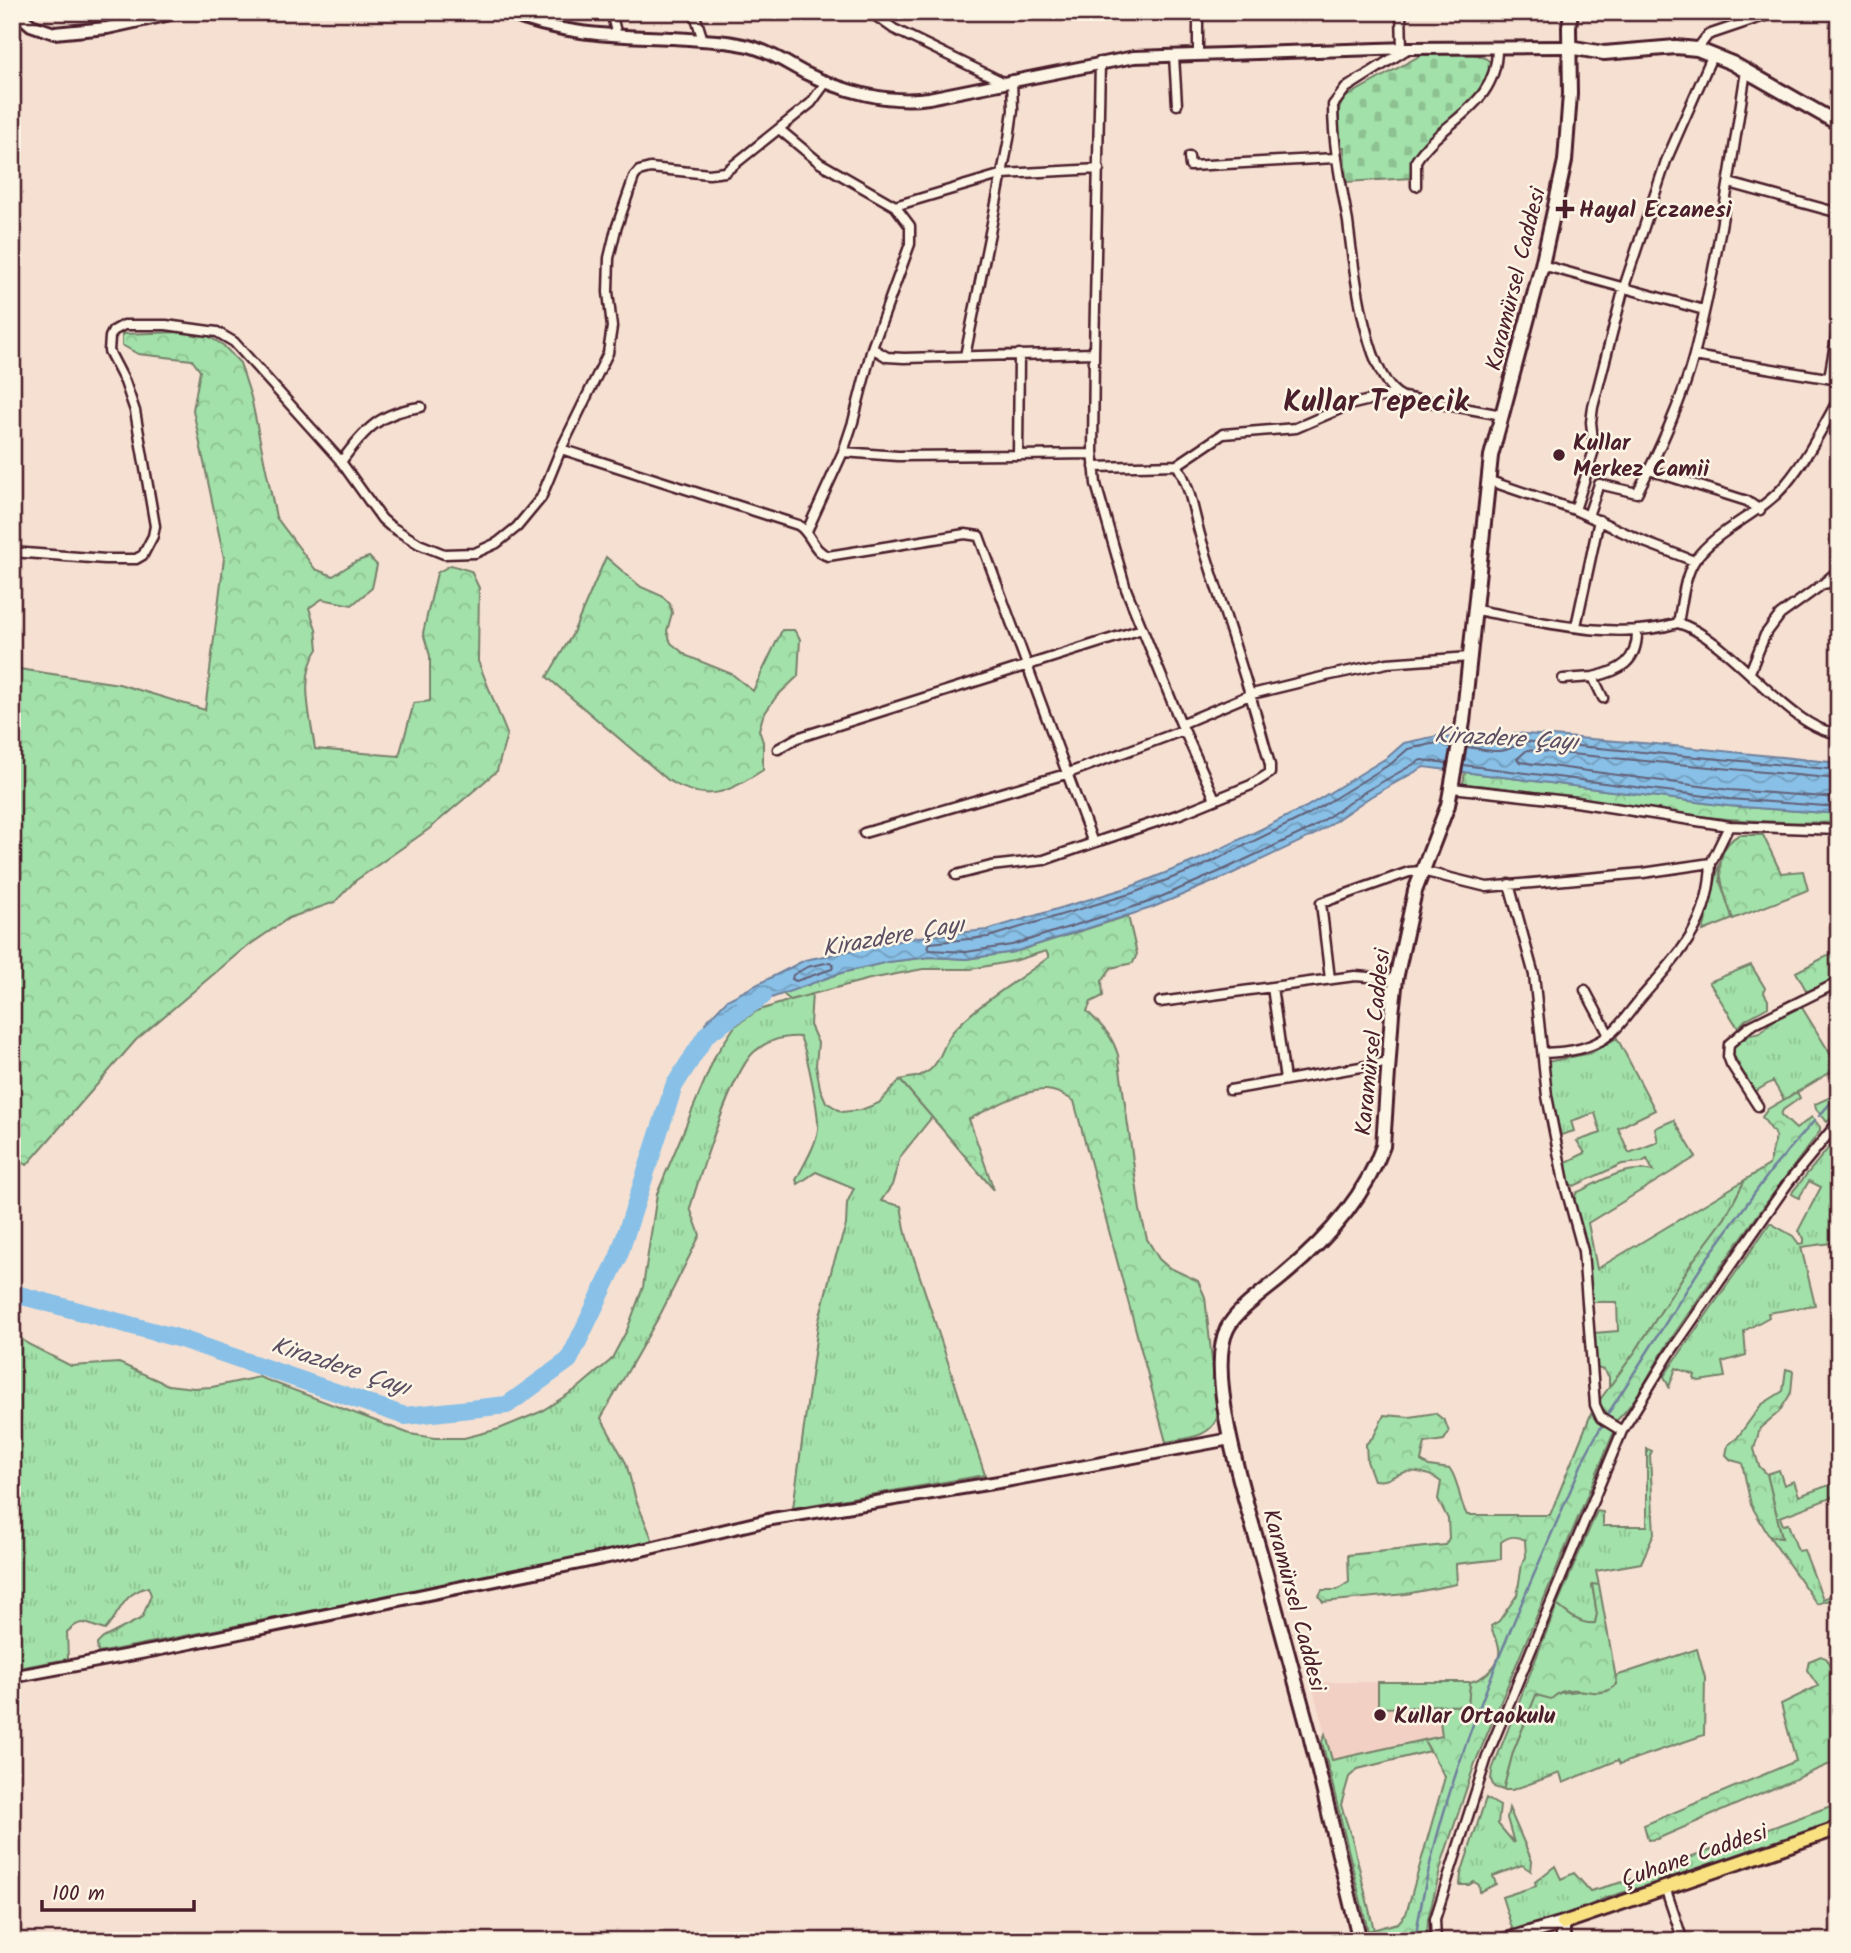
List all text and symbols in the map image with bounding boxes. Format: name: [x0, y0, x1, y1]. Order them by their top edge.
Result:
street label: Karamürsel Caddesi: [1477, 183, 1557, 375]
place label: Hayal Eczanesi: [1579, 193, 1733, 229]
marker: Hayal Eczanesi: [1557, 201, 1573, 217]
district label: Kullar Tepecik: [1283, 379, 1470, 427]
place label: Kullar Merkez Camii: [1573, 426, 1710, 488]
marker: Kullar Merkez Camii: [1551, 447, 1567, 463]
water label: Kirazdere Çayı: [1433, 716, 1581, 763]
water label: Kirazdere Çayı: [819, 905, 969, 969]
street label: Karamürsel Caddesi: [1346, 945, 1402, 1138]
water label: Kirazdere Çayı: [266, 1327, 417, 1409]
street label: Karamürsel Caddesi: [1251, 1505, 1335, 1697]
place label: Kullar Ortaokulu: [1394, 1699, 1556, 1735]
marker: Kullar Ortaokulu: [1372, 1707, 1388, 1723]
street label: Çuhane Caddesi: [1616, 1814, 1774, 1899]
scale bar: [42, 1869, 194, 1913]
text: 100 m: [52, 1878, 105, 1911]

